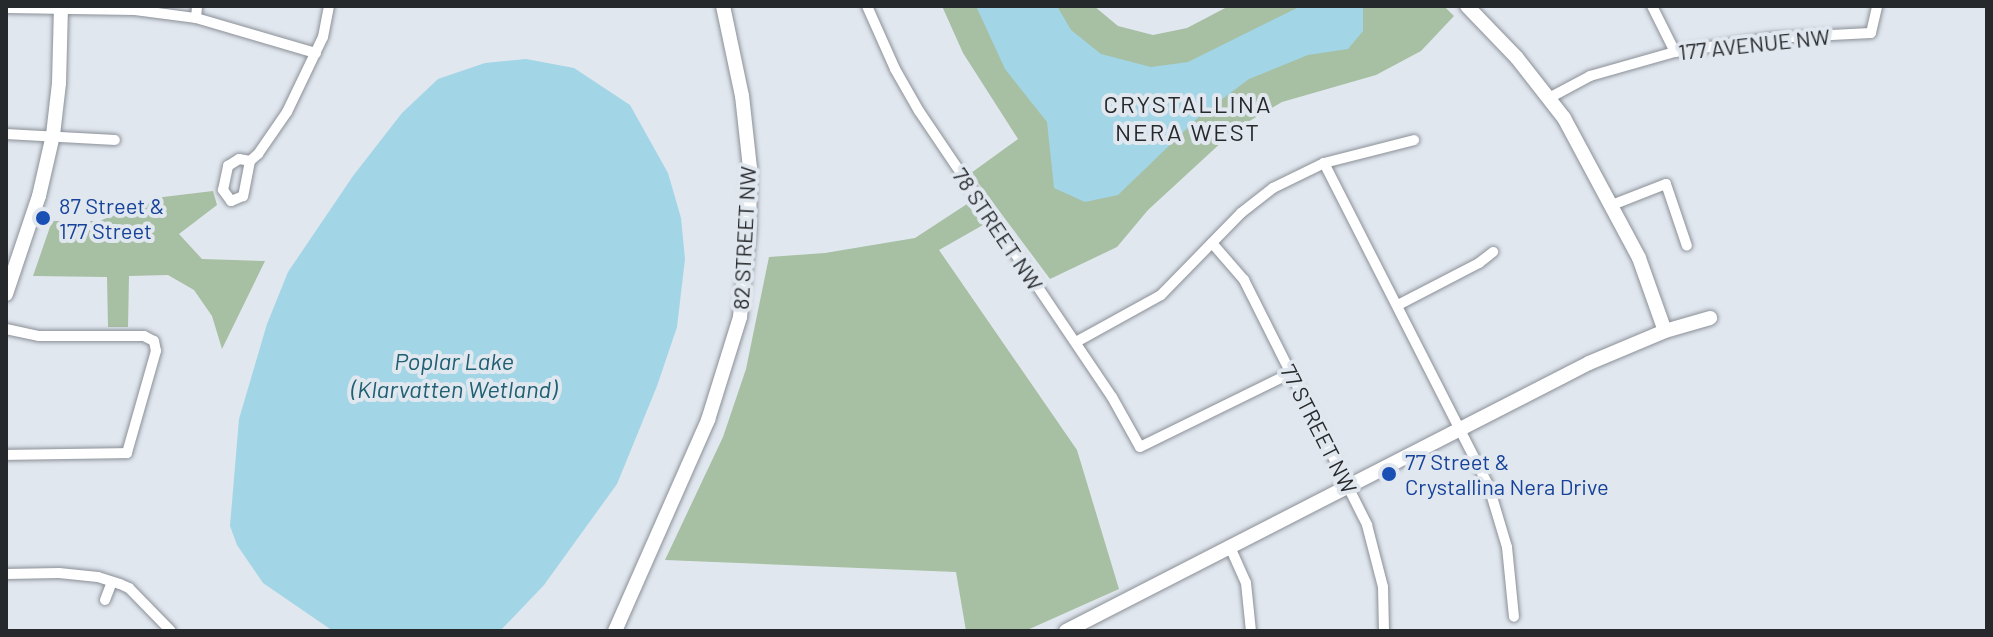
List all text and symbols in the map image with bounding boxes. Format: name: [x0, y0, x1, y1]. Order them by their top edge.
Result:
street label: 177 AVENUE NW: [1677, 23, 1831, 65]
district label: CRYSTALLINA NERA WEST: [1104, 90, 1272, 146]
street label: 78 STREET NW: [947, 163, 1049, 295]
street label: 82 STREET NW: [727, 166, 761, 310]
place label: 87 Street & 177 Street: [59, 192, 164, 244]
marker: 87 Street & 177 Street: [34, 209, 52, 227]
water label: Poplar Lake (Klarvatten Wetland): [351, 347, 557, 403]
street label: 77 STREET NW: [1275, 360, 1363, 498]
place label: 77 Street & Crystallina Nera Drive: [1405, 448, 1609, 500]
marker: 77 Street & Crystallina Nera Drive: [1380, 465, 1398, 483]

